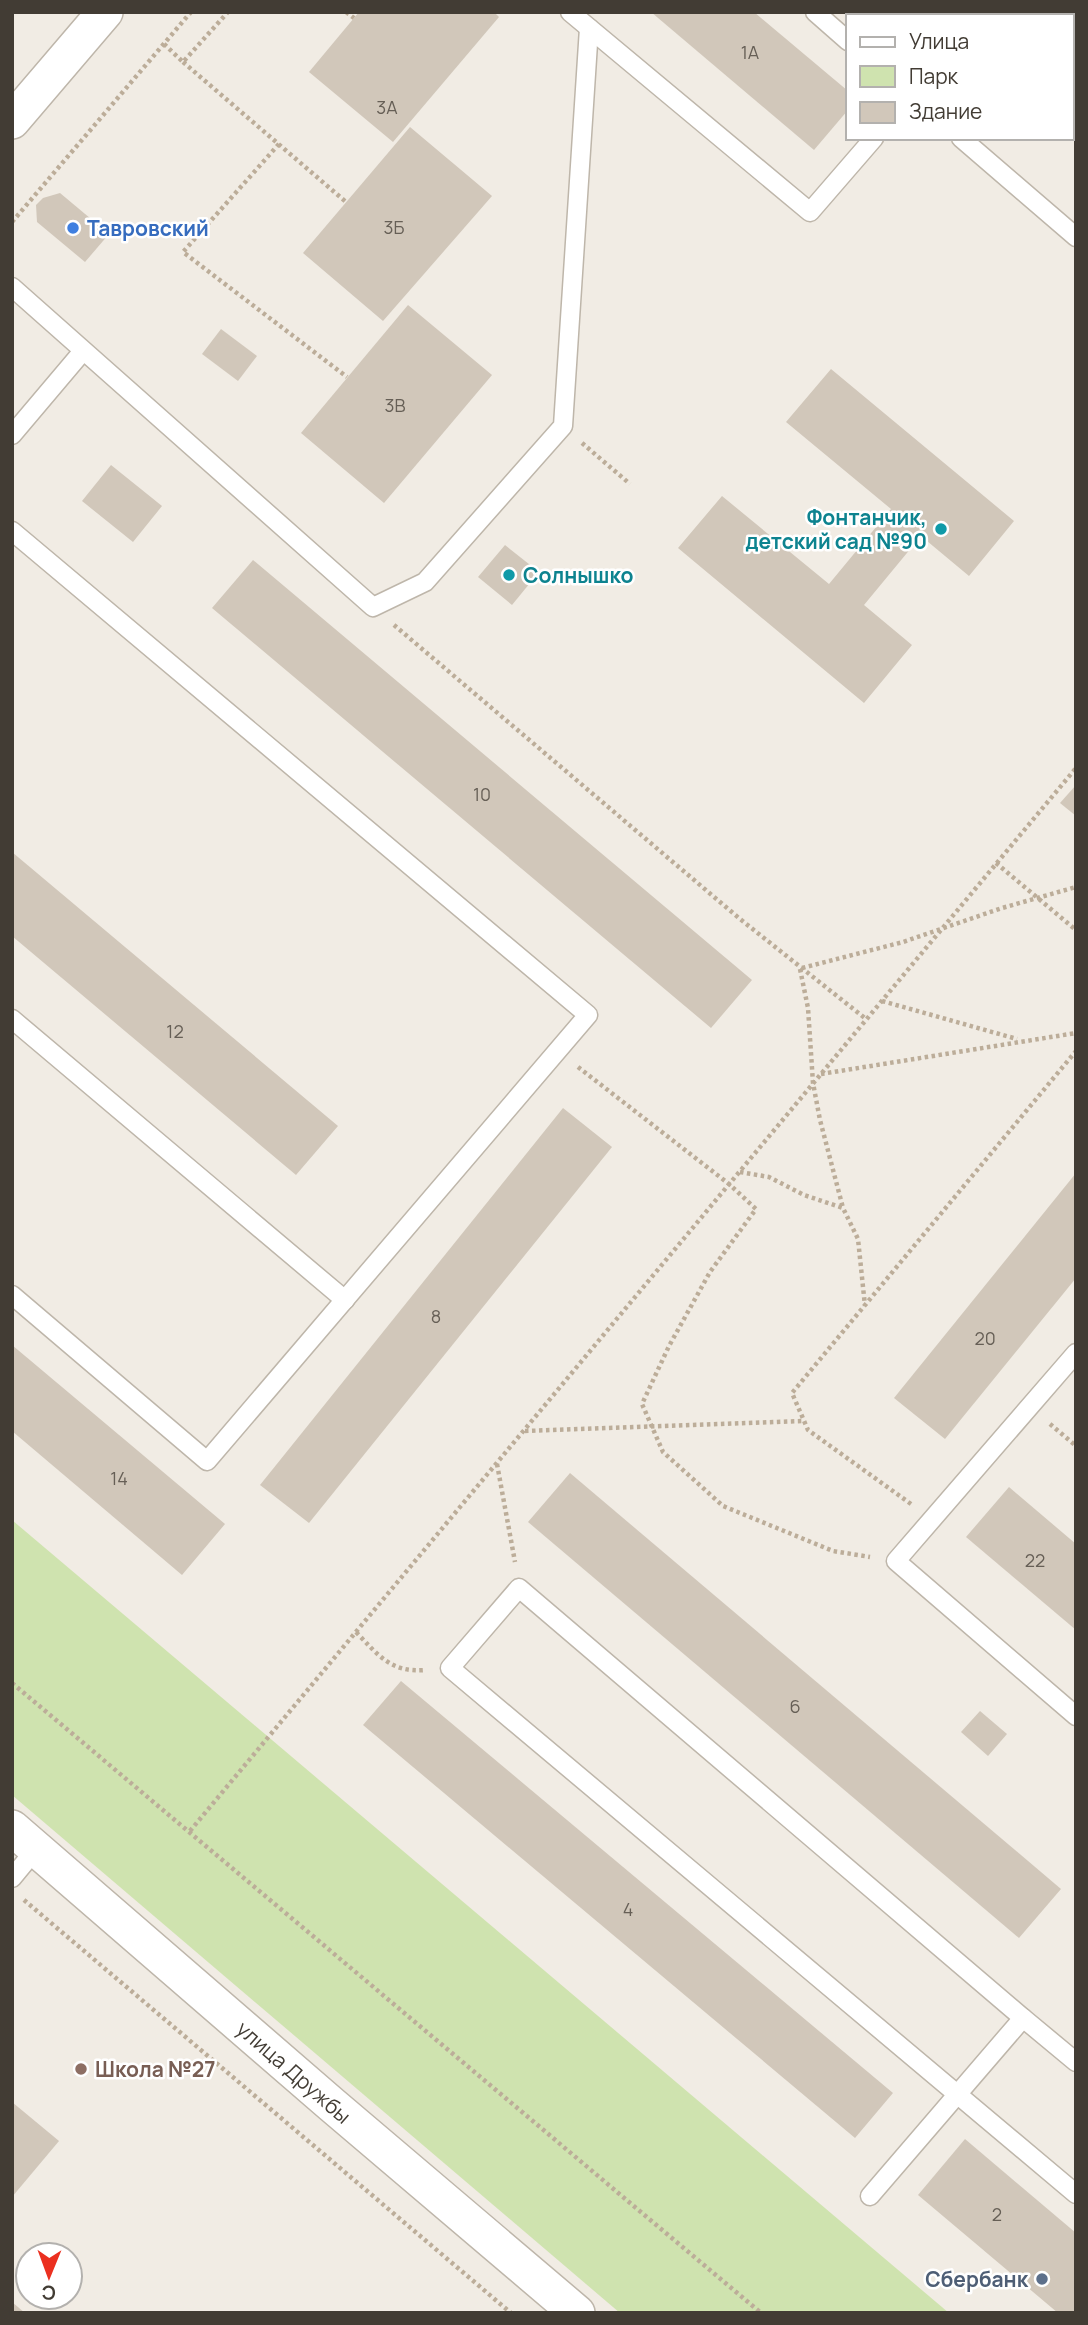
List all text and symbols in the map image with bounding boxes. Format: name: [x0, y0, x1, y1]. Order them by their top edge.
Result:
legend: [846, 14, 1074, 140]
text: Улица: [909, 27, 969, 55]
house number: 1А: [741, 40, 760, 64]
text: Парк: [909, 62, 959, 90]
house number: 3А: [376, 95, 398, 119]
text: Здание: [909, 97, 982, 125]
place label: Тавровский: [87, 214, 209, 242]
house number: 3Б: [384, 215, 405, 239]
marker: Тавровский: [65, 220, 81, 236]
house number: 3В: [385, 393, 406, 417]
place label: Фонтанчик, детский сад №90: [745, 503, 927, 555]
marker: Фонтанчик, детский сад №90: [933, 521, 949, 537]
place label: Солнышко: [523, 561, 633, 589]
marker: Солнышко: [501, 567, 517, 583]
house number: 10: [473, 782, 491, 806]
house number: 12: [166, 1019, 184, 1043]
house number: 8: [431, 1304, 441, 1328]
house number: 20: [974, 1326, 996, 1350]
house number: 14: [110, 1466, 128, 1490]
house number: 22: [1025, 1548, 1045, 1572]
house number: 6: [789, 1694, 801, 1718]
house number: 4: [623, 1897, 633, 1921]
street label: улица Дружбы: [231, 2014, 357, 2130]
place label: Школа №27: [95, 2055, 215, 2083]
marker: Школа №27: [73, 2061, 89, 2077]
house number: 2: [992, 2202, 1002, 2226]
north arrow: [14, 2241, 84, 2311]
place label: Сбербанк: [925, 2265, 1029, 2293]
marker: Сбербанк: [1034, 2271, 1050, 2287]
text: С: [41, 2280, 56, 2306]

